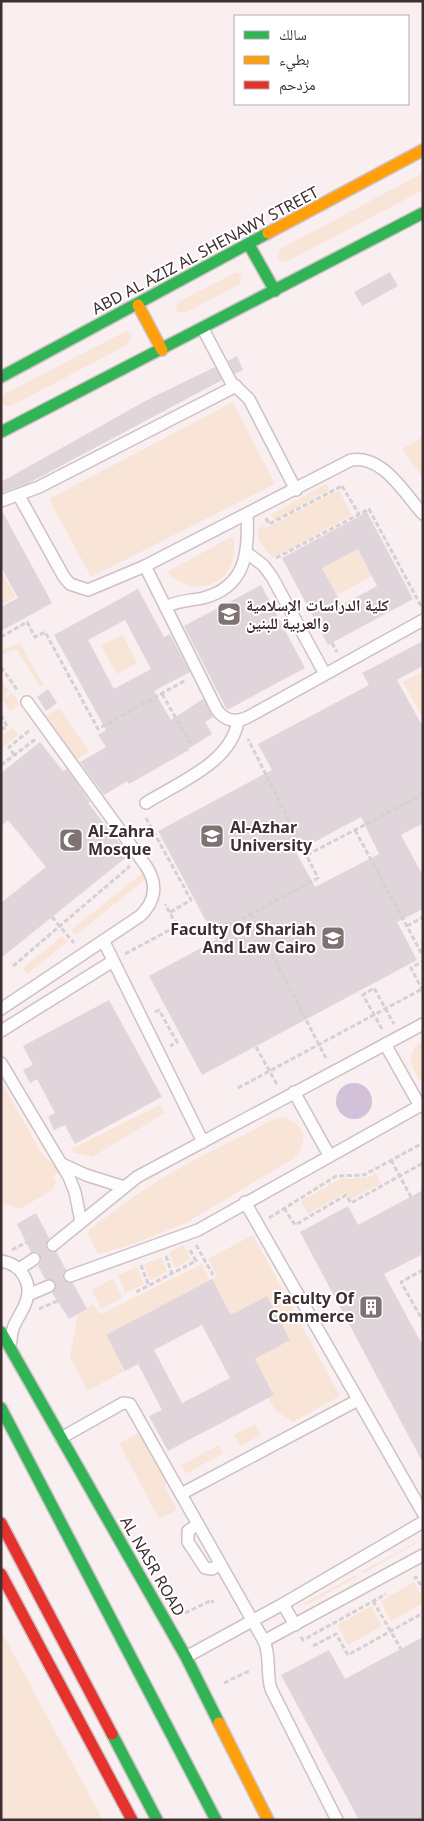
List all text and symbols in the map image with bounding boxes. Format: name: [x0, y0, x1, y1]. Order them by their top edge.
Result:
legend: [234, 15, 409, 105]
text: سالك: [279, 24, 307, 44]
text: بطيء: [279, 49, 309, 72]
text: مزدحم: [279, 74, 316, 95]
street label: ABD AL AZIZ AL SHENAWY STREET: [88, 181, 322, 319]
place label: كلية الدراسات الإسلامية والعربية للبنين: [246, 594, 389, 634]
school or university icon: كلية الدراسات الإسلامية والعربية للبنين: [216, 601, 242, 627]
place label: Al-Azhar University: [230, 816, 313, 856]
place label: Al-Zahra Mosque: [88, 820, 155, 860]
school or university icon: Al-Azhar University: [199, 823, 225, 849]
mosque icon: Al-Zahra Mosque: [58, 827, 84, 853]
place label: Faculty Of Shariah And Law Cairo: [170, 918, 316, 958]
school or university icon: Faculty Of Shariah And Law Cairo: [320, 925, 346, 951]
place label: Faculty Of Commerce: [268, 1287, 355, 1327]
building icon: Faculty Of Commerce: [358, 1294, 384, 1320]
street label: AL NASR ROAD: [115, 1512, 191, 1620]

